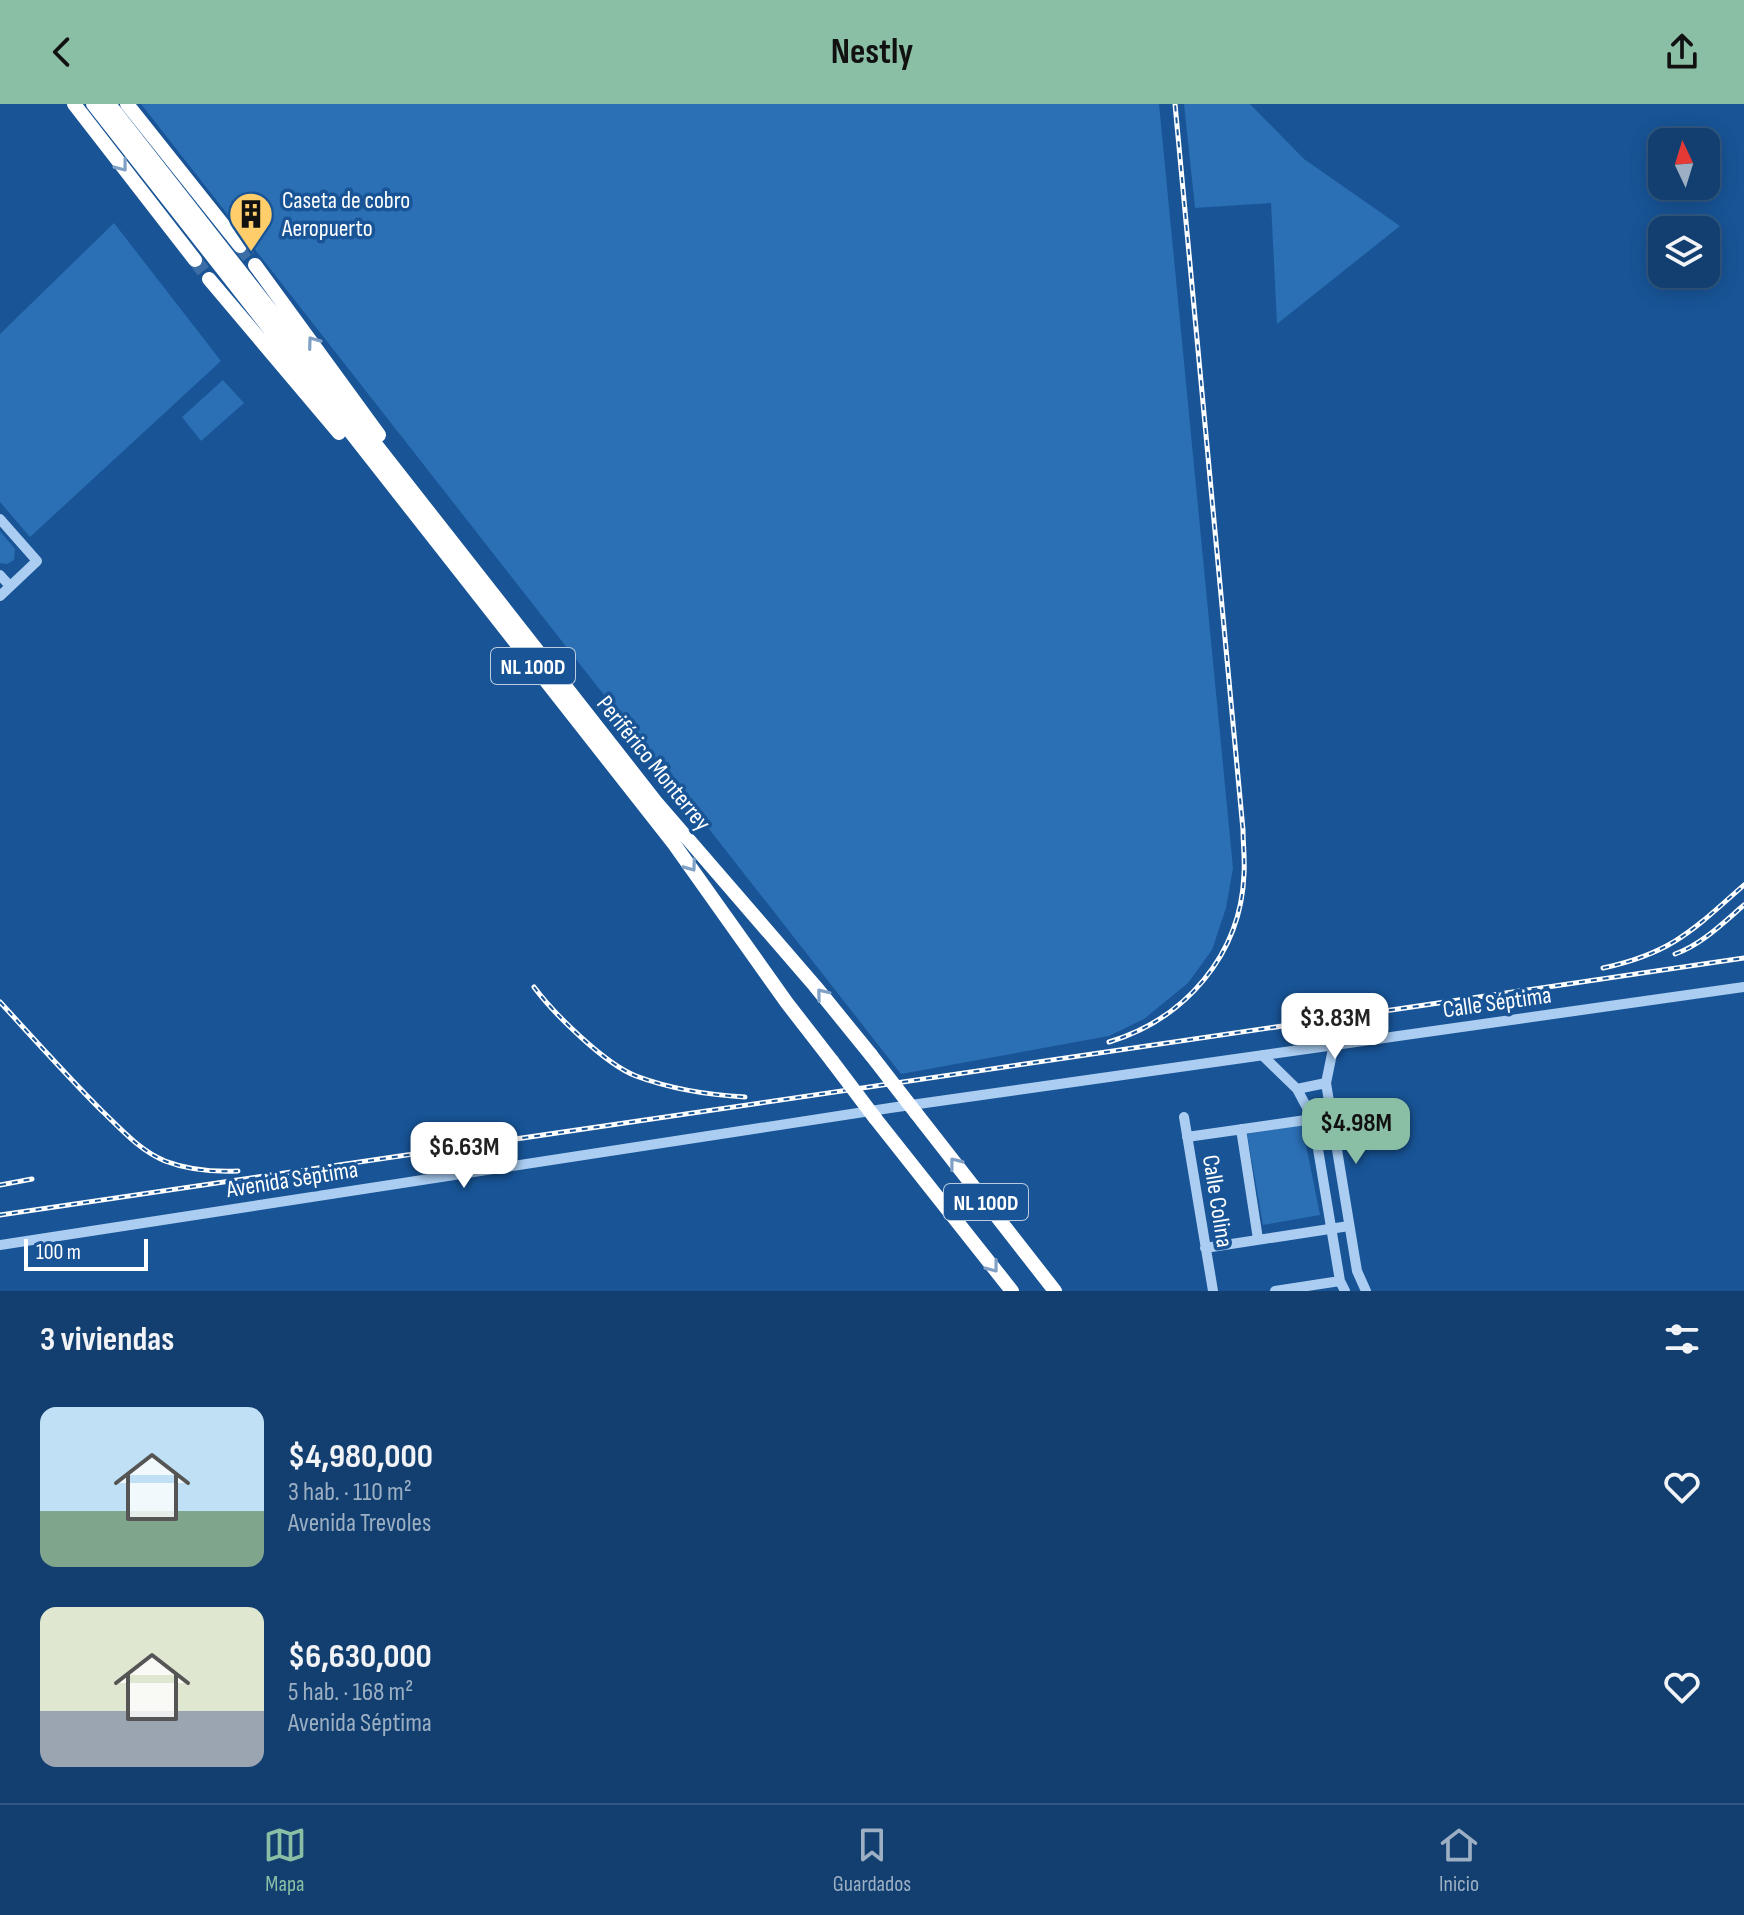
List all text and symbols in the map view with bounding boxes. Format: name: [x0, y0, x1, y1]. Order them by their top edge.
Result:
icon: back: [40, 30, 84, 74]
icon: share: [1660, 30, 1704, 74]
text: Nestly: [831, 31, 913, 74]
north arrow: [1648, 128, 1720, 200]
map controls: [1648, 128, 1720, 288]
one-way arrow: [112, 157, 126, 172]
place label: Caseta de cobro Aeropuerto: [281, 186, 410, 243]
building icon: Caseta de cobro Aeropuerto: [227, 190, 275, 253]
button: layers: [1648, 216, 1720, 288]
one-way arrow: [308, 336, 323, 351]
road number: NL 100D: [491, 648, 575, 684]
street label: Periférico Monterrey: [590, 690, 717, 837]
one-way arrow: [681, 857, 695, 872]
street label: Calle Séptima: [1441, 981, 1553, 1024]
one-way arrow: [817, 988, 831, 1003]
pin: $3.83M: [1270, 993, 1400, 1061]
text: $3.83M: [1299, 1003, 1371, 1034]
pin: $4.98M: [1291, 1098, 1421, 1166]
text: $4.98M: [1320, 1108, 1392, 1139]
pin: $6.63M: [399, 1122, 529, 1190]
text: $6.63M: [429, 1132, 499, 1163]
street label: Calle Colina: [1196, 1153, 1239, 1249]
street label: Avenida Séptima: [223, 1155, 360, 1204]
one-way arrow: [951, 1157, 965, 1172]
road number: NL 100D: [944, 1184, 1028, 1220]
scale bar: [24, 1235, 148, 1271]
text: 100 m: [36, 1239, 81, 1266]
one-way arrow: [983, 1258, 998, 1272]
icon: filters: [1660, 1317, 1704, 1361]
text: 3 viviendas: [40, 1319, 174, 1360]
text: $4,980,000: [288, 1436, 433, 1477]
icon: home: [104, 1439, 200, 1535]
icon: heart: [1660, 1465, 1704, 1509]
text: 3 hab. · 110 m²: [288, 1477, 412, 1508]
text: Avenida Trevoles: [288, 1508, 431, 1539]
text: $6,630,000: [288, 1636, 432, 1677]
icon: home: [104, 1639, 200, 1735]
icon: heart: [1660, 1665, 1704, 1709]
text: 5 hab. · 168 m²: [288, 1677, 413, 1708]
text: Avenida Séptima: [288, 1708, 432, 1739]
tab: Mapa: [263, 1823, 307, 1898]
tab: Guardados: [833, 1823, 911, 1898]
tab: Inicio: [1437, 1823, 1481, 1898]

